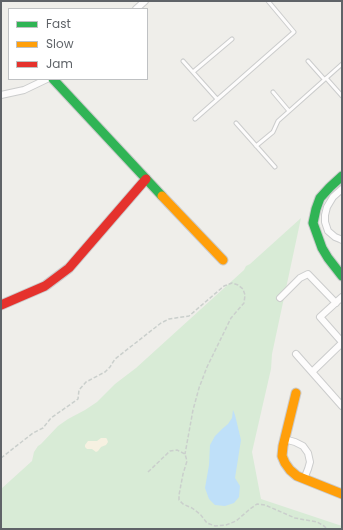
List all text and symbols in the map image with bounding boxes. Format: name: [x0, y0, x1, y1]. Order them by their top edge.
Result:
legend: [8, 8, 148, 80]
text: Fast: [46, 15, 71, 32]
text: Slow: [46, 35, 74, 52]
text: Jam: [46, 55, 73, 72]

